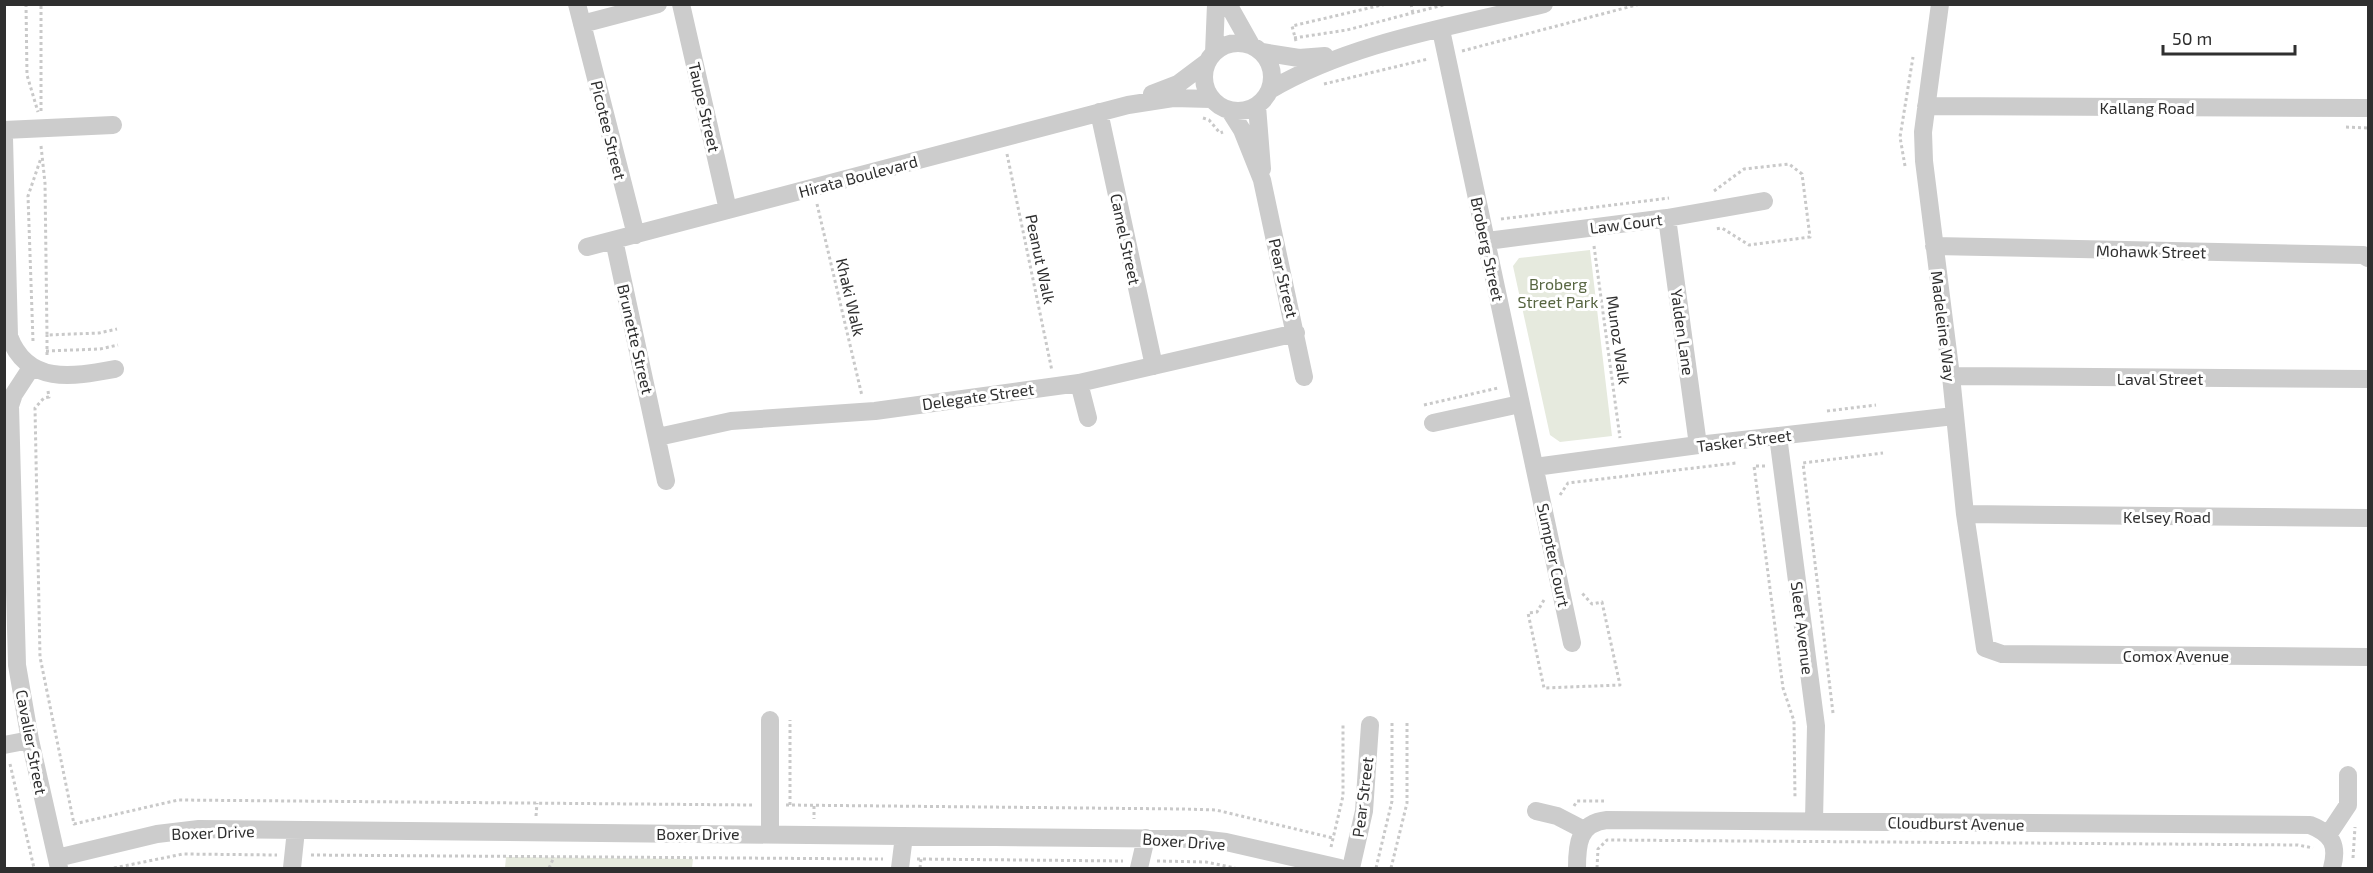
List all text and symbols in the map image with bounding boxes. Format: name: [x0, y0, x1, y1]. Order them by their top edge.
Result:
scale bar: [2163, 18, 2295, 56]
text: 50 m: [2172, 27, 2212, 49]
street label: Taupe Street: [685, 60, 725, 154]
street label: Picotee Street: [588, 78, 630, 182]
street label: Kallang Road: [2099, 98, 2195, 117]
street label: Hirata Boulevard: [796, 151, 920, 201]
street label: Camel Street: [1107, 192, 1145, 286]
street label: Broberg Street: [1468, 195, 1508, 303]
street label: Law Court: [1588, 209, 1664, 237]
street label: Peanut Walk: [1022, 212, 1060, 306]
street label: Pear Street: [1266, 236, 1302, 320]
street label: Mohawk Street: [2096, 241, 2206, 261]
street label: Khaki Walk: [833, 256, 869, 338]
street label: Madeleine Way: [1928, 270, 1960, 383]
park label: Broberg Street Park: [1518, 274, 1598, 311]
street label: Brunette Street: [614, 282, 658, 396]
street label: Yalden Lane: [1668, 287, 1698, 377]
street label: Munoz Walk: [1603, 294, 1635, 386]
street label: Laval Street: [2117, 369, 2203, 388]
street label: Delegate Street: [921, 379, 1035, 413]
street label: Tasker Street: [1696, 425, 1792, 455]
street label: Sumpter Court: [1534, 501, 1574, 609]
street label: Kelsey Road: [2123, 507, 2211, 526]
street label: Sleet Avenue: [1788, 580, 1818, 676]
street label: Comox Avenue: [2123, 646, 2229, 665]
street label: Cavalier Street: [13, 688, 51, 796]
street label: Pear Street: [1348, 756, 1376, 838]
street label: Cloudburst Avenue: [1887, 812, 2025, 834]
street label: Boxer Drive: [171, 821, 255, 843]
street label: Boxer Drive: [656, 824, 740, 843]
street label: Boxer Drive: [1142, 829, 1226, 853]

